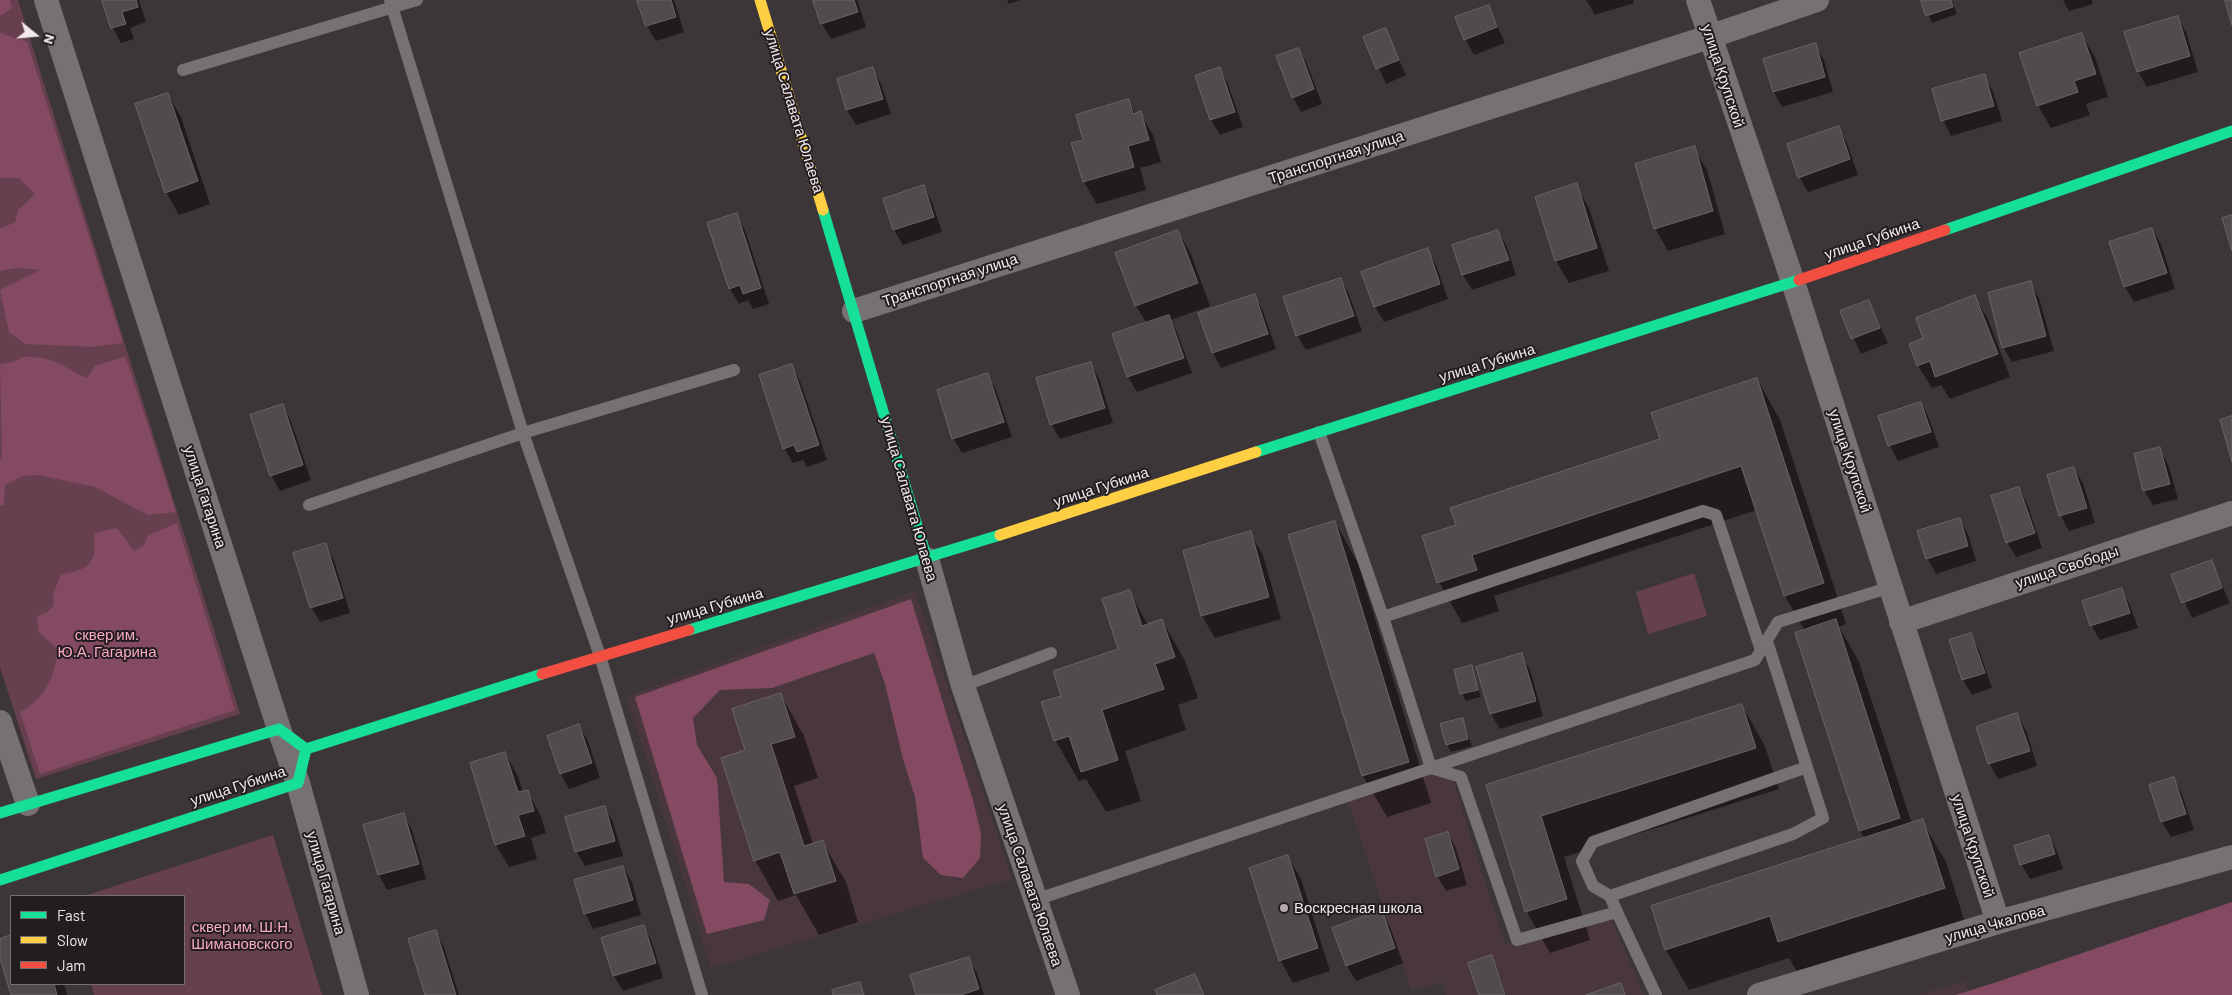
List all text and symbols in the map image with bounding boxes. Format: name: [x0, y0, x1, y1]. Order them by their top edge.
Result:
north arrow: [10, 10, 60, 60]
street label: улица Крупской: [1698, 22, 1748, 130]
street label: улица Салавата Юлаева: [760, 27, 828, 195]
text: N: [40, 33, 59, 46]
street label: Транспортная улица: [1266, 127, 1406, 187]
street label: улица Губкина: [1822, 214, 1922, 264]
street label: Транспортная улица: [880, 250, 1020, 310]
street label: улица Губкина: [1437, 340, 1537, 386]
street label: улица Крупской: [1825, 407, 1875, 515]
street label: улица Салавата Юлаева: [877, 415, 941, 583]
street label: улица Гагарина: [180, 443, 230, 551]
street label: улица Губкина: [1051, 463, 1151, 511]
street label: улица Свободы: [2013, 542, 2121, 592]
street label: улица Губкина: [665, 584, 765, 628]
park label: сквер им. Ю.А. Гагарина: [58, 626, 156, 661]
street label: улица Губкина: [188, 762, 288, 810]
street label: улица Крупской: [1948, 792, 1998, 900]
street label: улица Салавата Юлаева: [994, 801, 1066, 969]
street label: улица Гагарина: [303, 829, 349, 937]
legend: [10, 895, 185, 985]
place label: Воскресная школа: [1294, 899, 1422, 917]
street label: улица Чкалова: [1943, 901, 2047, 947]
marker: Воскресная школа: [1278, 902, 1290, 914]
text: Fast: [57, 906, 85, 924]
park label: сквер им. Ш.Н. Шимановского: [191, 918, 293, 953]
text: Slow: [57, 931, 88, 949]
text: Jam: [57, 956, 86, 974]

